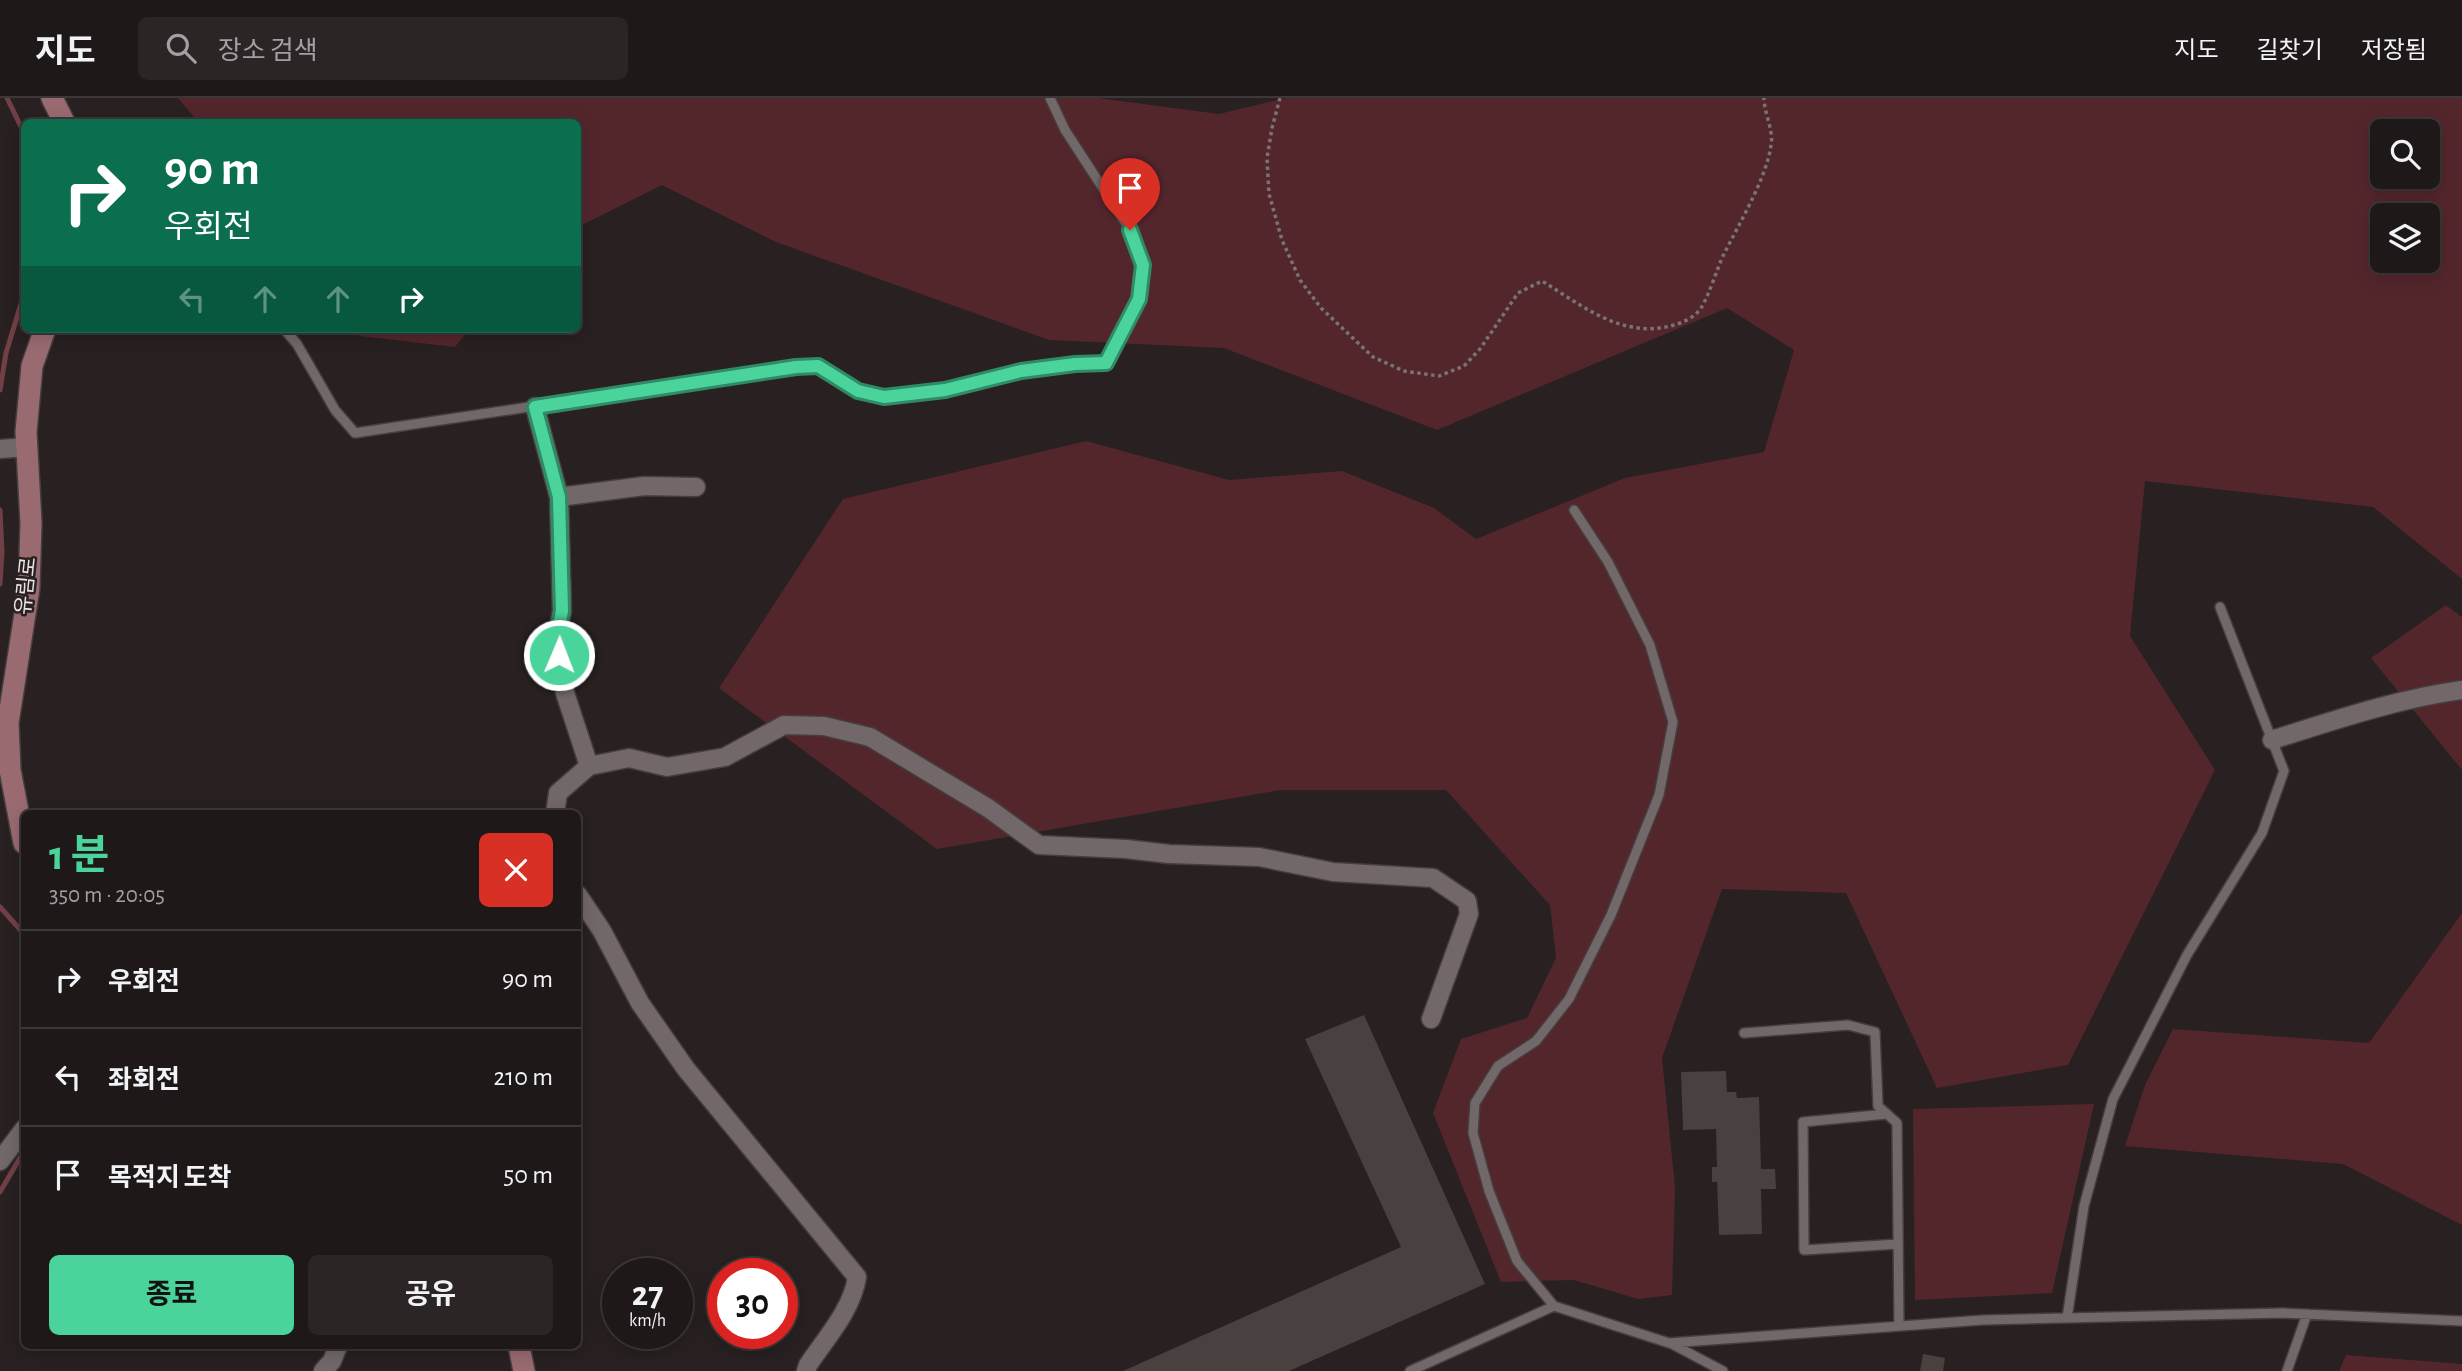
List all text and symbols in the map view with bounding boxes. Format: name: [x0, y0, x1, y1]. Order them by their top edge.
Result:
search box: [138, 17, 628, 80]
icon: search: [162, 29, 200, 67]
text: 지도: [35, 36, 96, 69]
text: 장소 검색: [218, 38, 318, 64]
text: 지도: [2174, 39, 2219, 63]
text: 길찾기: [2257, 39, 2323, 63]
text: 저장됨: [2361, 39, 2427, 63]
map controls: [2370, 119, 2440, 273]
button: search: [2370, 119, 2440, 189]
text: 90 m: [164, 145, 260, 194]
icon: right: [49, 147, 140, 238]
pin: [1100, 158, 1160, 230]
icon: arrive: [1111, 169, 1149, 207]
button: layers: [2370, 203, 2440, 273]
text: 우회전: [164, 211, 252, 243]
icon: left: [173, 280, 211, 318]
icon: ahead: [246, 280, 284, 318]
icon: ahead: [319, 280, 357, 318]
icon: right: [392, 280, 430, 318]
street label: 유림로: [12, 556, 39, 616]
position arrow: [522, 618, 596, 692]
button: close: [479, 833, 553, 907]
text: 1 분: [49, 835, 109, 877]
text: 350 m · 20:05: [49, 884, 165, 907]
icon: right: [49, 960, 87, 998]
text: 90 m: [502, 966, 553, 992]
text: 우회전: [108, 969, 180, 995]
icon: left: [49, 1058, 87, 1096]
text: 210 m: [493, 1064, 553, 1090]
text: 좌회전: [108, 1067, 180, 1093]
icon: arrive: [49, 1156, 87, 1194]
text: 50 m: [503, 1162, 553, 1188]
text: 목적지 도착: [108, 1165, 232, 1191]
button: 종료: [49, 1255, 294, 1335]
button: 공유: [308, 1255, 553, 1335]
speed limit sign: 30: [707, 1258, 798, 1349]
text: 27: [632, 1277, 663, 1312]
text: km/h: [629, 1312, 666, 1330]

